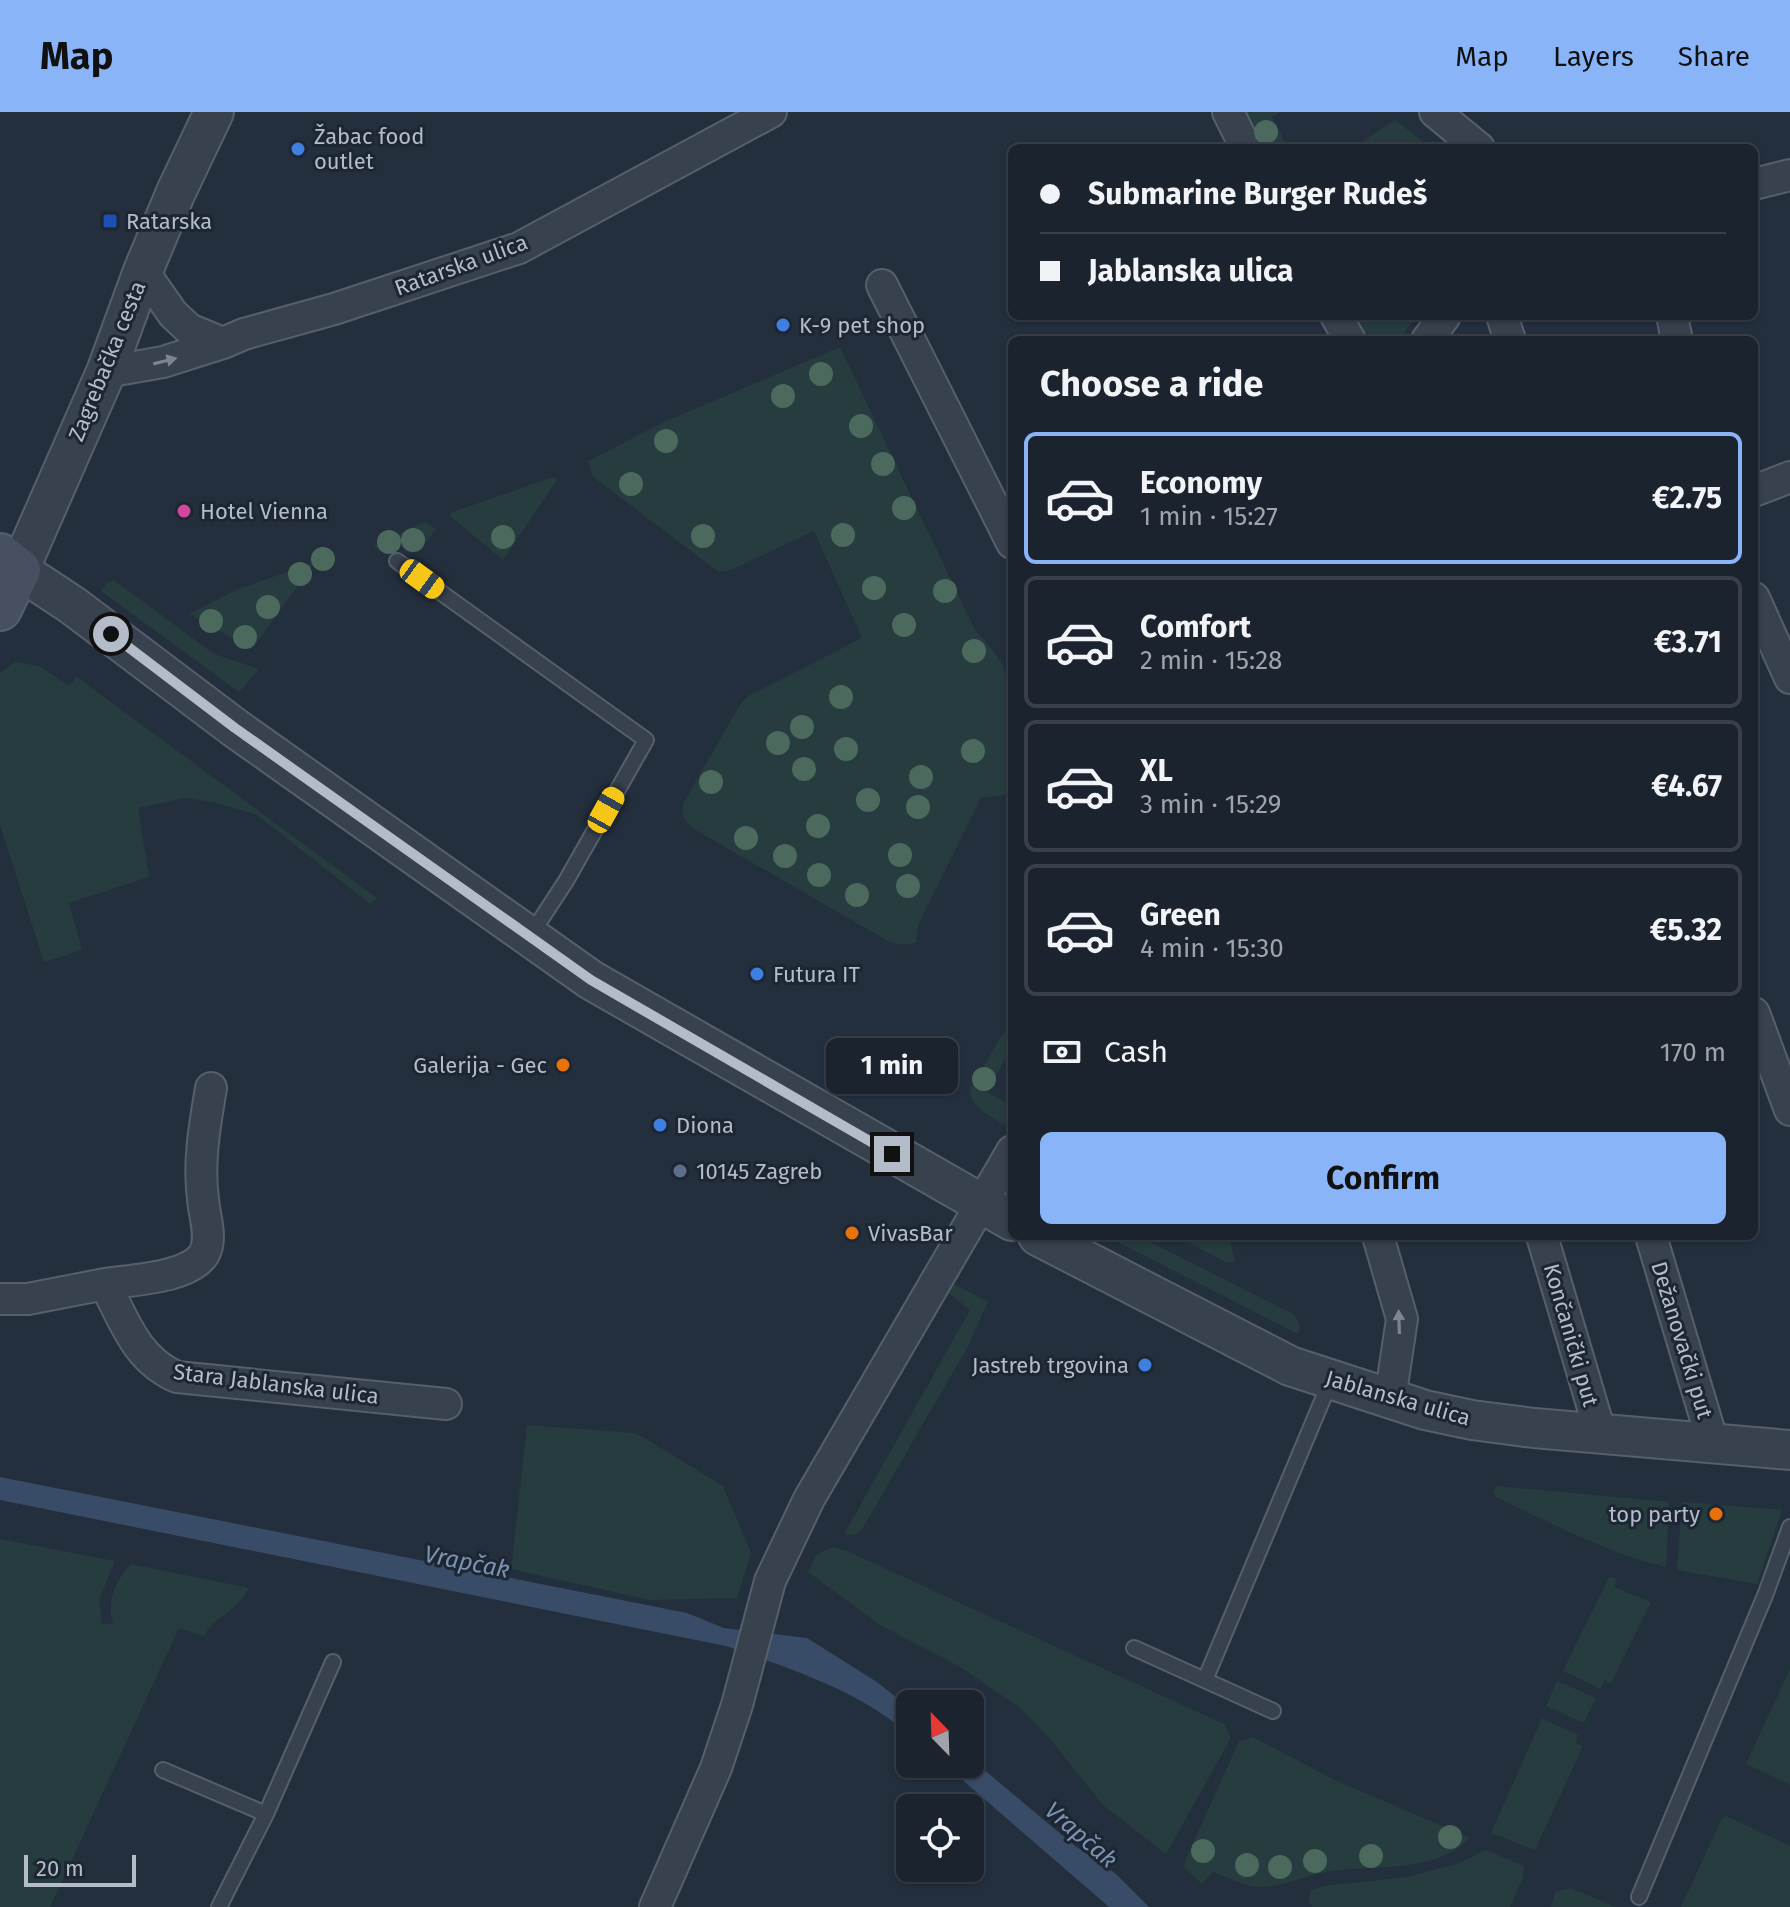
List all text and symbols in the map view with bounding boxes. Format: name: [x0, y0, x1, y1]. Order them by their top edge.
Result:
text: Map: [40, 33, 113, 79]
text: Map: [1455, 40, 1509, 73]
text: Layers: [1553, 40, 1634, 73]
text: Share: [1678, 40, 1750, 73]
place label: Žabac food outlet: [314, 123, 424, 175]
marker: Žabac food outlet: [289, 140, 307, 158]
text: Submarine Burger Rudeš: [1088, 176, 1427, 212]
place label: Ratarska: [126, 208, 212, 235]
marker: Ratarska: [101, 212, 119, 230]
street label: Ratarska ulica: [391, 228, 531, 302]
text: Jablanska ulica: [1088, 253, 1294, 289]
street label: Zagrebačka cesta: [63, 277, 151, 445]
place label: K-9 pet shop: [799, 312, 925, 339]
marker: K-9 pet shop: [774, 316, 792, 334]
one-way arrow: [153, 354, 178, 366]
text: Choose a ride: [1040, 362, 1263, 406]
icon: car: [1044, 462, 1116, 534]
text: Economy: [1140, 465, 1262, 501]
text: €2.75: [1652, 480, 1722, 516]
place label: Hotel Vienna: [200, 498, 328, 525]
text: 1 min · 15:27: [1140, 501, 1278, 532]
marker: Hotel Vienna: [175, 502, 193, 520]
car: [396, 555, 448, 603]
icon: car: [1044, 606, 1116, 678]
text: Comfort: [1140, 609, 1251, 645]
route start: [93, 616, 129, 652]
text: €3.71: [1654, 624, 1722, 660]
text: 2 min · 15:28: [1140, 645, 1282, 676]
icon: car: [1044, 750, 1116, 822]
text: XL: [1140, 753, 1173, 789]
text: €4.67: [1651, 768, 1722, 804]
car: [584, 783, 628, 837]
text: 3 min · 15:29: [1140, 789, 1282, 820]
icon: car: [1044, 894, 1116, 966]
text: Green: [1140, 897, 1221, 933]
text: €5.32: [1650, 912, 1722, 948]
text: 4 min · 15:30: [1140, 933, 1284, 964]
place label: Futura IT: [773, 961, 861, 988]
marker: Futura IT: [748, 965, 766, 983]
icon: cash: [1040, 1030, 1084, 1074]
text: Cash: [1104, 1034, 1168, 1070]
text: 170 m: [1660, 1037, 1726, 1068]
callout: 1 min: [826, 1038, 958, 1094]
text: 1 min: [861, 1050, 923, 1081]
place label: Galerija - Gec: [413, 1052, 547, 1079]
marker: Galerija - Gec: [554, 1056, 572, 1074]
place label: Diona: [676, 1112, 734, 1139]
marker: Diona: [651, 1116, 669, 1134]
button: Confirm: [1040, 1132, 1726, 1224]
route end: [874, 1136, 910, 1172]
place label: 10145 Zagreb: [696, 1158, 822, 1185]
marker: 10145 Zagreb: [671, 1162, 689, 1180]
place label: VivasBar: [868, 1220, 953, 1247]
marker: VivasBar: [843, 1224, 861, 1242]
street label: Dežanovački put: [1645, 1258, 1719, 1422]
street label: Končanički put: [1538, 1260, 1604, 1410]
one-way arrow: [1393, 1309, 1406, 1334]
place label: Jastreb trgovina: [972, 1352, 1129, 1379]
marker: Jastreb trgovina: [1136, 1356, 1154, 1374]
street label: Stara Jablanska ulica: [172, 1358, 380, 1410]
street label: Jablanska ulica: [1322, 1364, 1474, 1432]
place label: top party: [1609, 1501, 1700, 1528]
marker: top party: [1707, 1505, 1725, 1523]
water label: Vrapčak: [422, 1540, 512, 1584]
north arrow: [896, 1690, 984, 1778]
map controls: [896, 1690, 984, 1882]
button: locate: [896, 1794, 984, 1882]
water label: Vrapčak: [1039, 1796, 1123, 1874]
scale bar: [24, 1851, 136, 1887]
text: 20 m: [36, 1855, 84, 1882]

